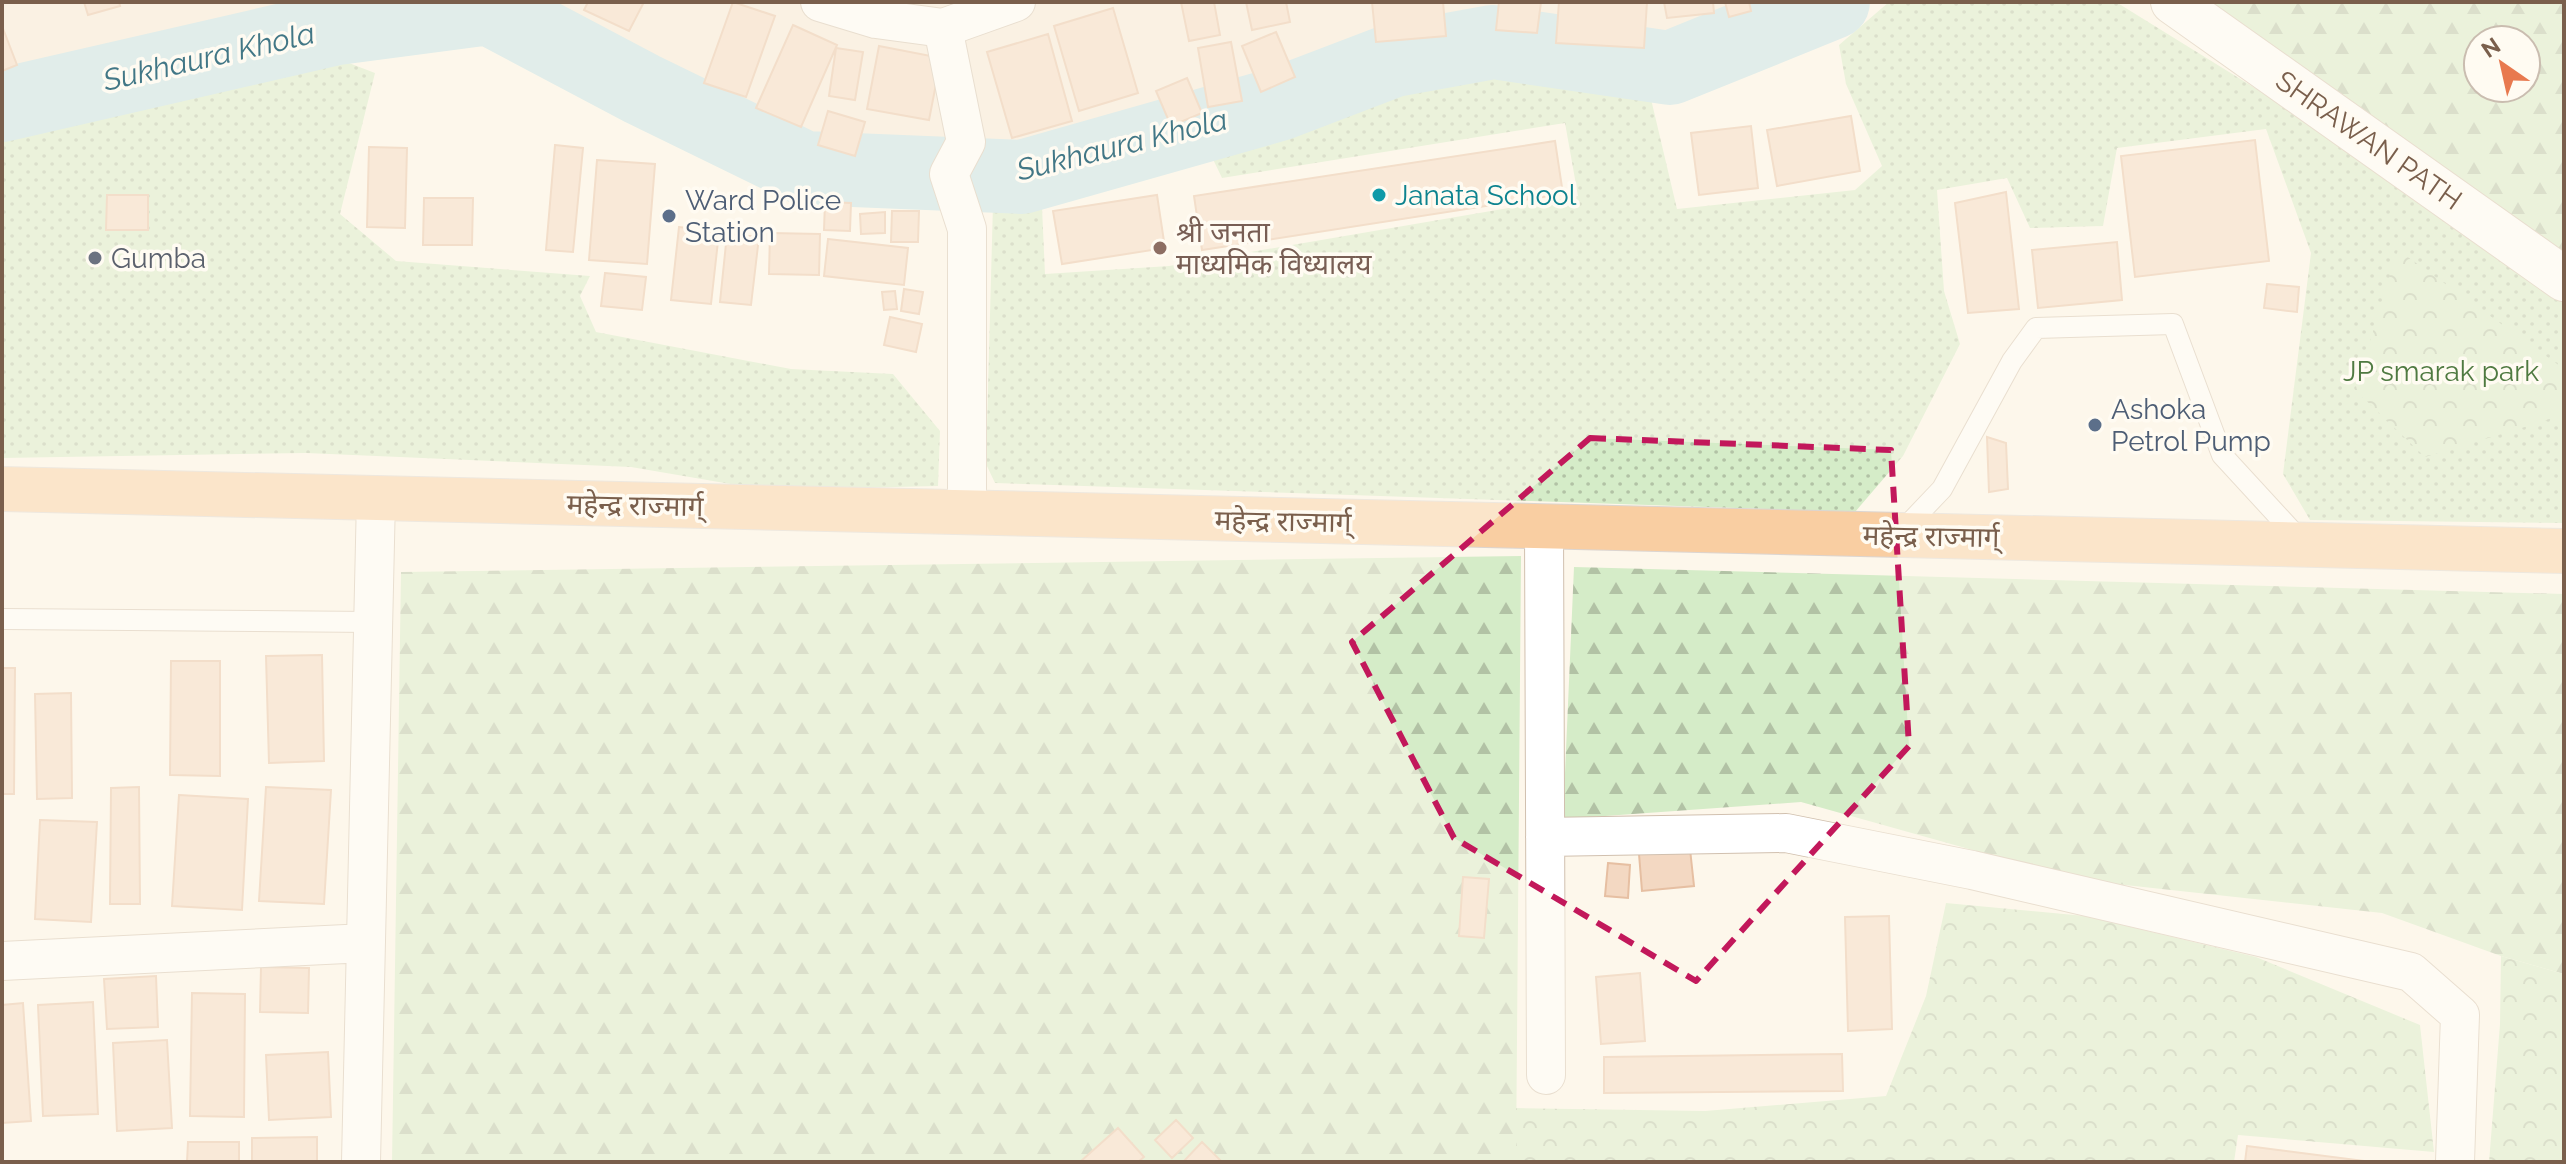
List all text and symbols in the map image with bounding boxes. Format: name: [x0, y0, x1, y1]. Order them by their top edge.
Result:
water label: Sukhaura Khola: [99, 15, 318, 98]
north arrow: [2462, 24, 2542, 104]
text: N: [2477, 32, 2505, 63]
street label: SHRAWAN PATH: [2269, 64, 2468, 217]
water label: Sukhaura Khola: [1012, 101, 1231, 188]
place label: Janata School: [1395, 179, 1577, 212]
place label: Ward Police Station: [685, 184, 841, 249]
marker: Janata School: [1370, 186, 1388, 204]
marker: Ward Police Station: [660, 207, 678, 225]
place label: श्री जनता माध्यमिक विध्यालय: [1176, 216, 1372, 281]
marker: श्री जनता माध्यमिक विध्यालय: [1151, 239, 1169, 257]
place label: Gumba: [111, 242, 206, 275]
marker: Gumba: [86, 249, 104, 267]
park label: JP smarak park: [2343, 355, 2539, 388]
place label: Ashoka Petrol Pump: [2111, 393, 2271, 458]
marker: Ashoka Petrol Pump: [2086, 416, 2104, 434]
street label: महेन्द्र राज्मार्ग्: [566, 488, 708, 524]
street label: महेन्द्र राज्मार्ग्: [1214, 504, 1356, 540]
street label: महेन्द्र राज्मार्ग्: [1862, 519, 2004, 555]

